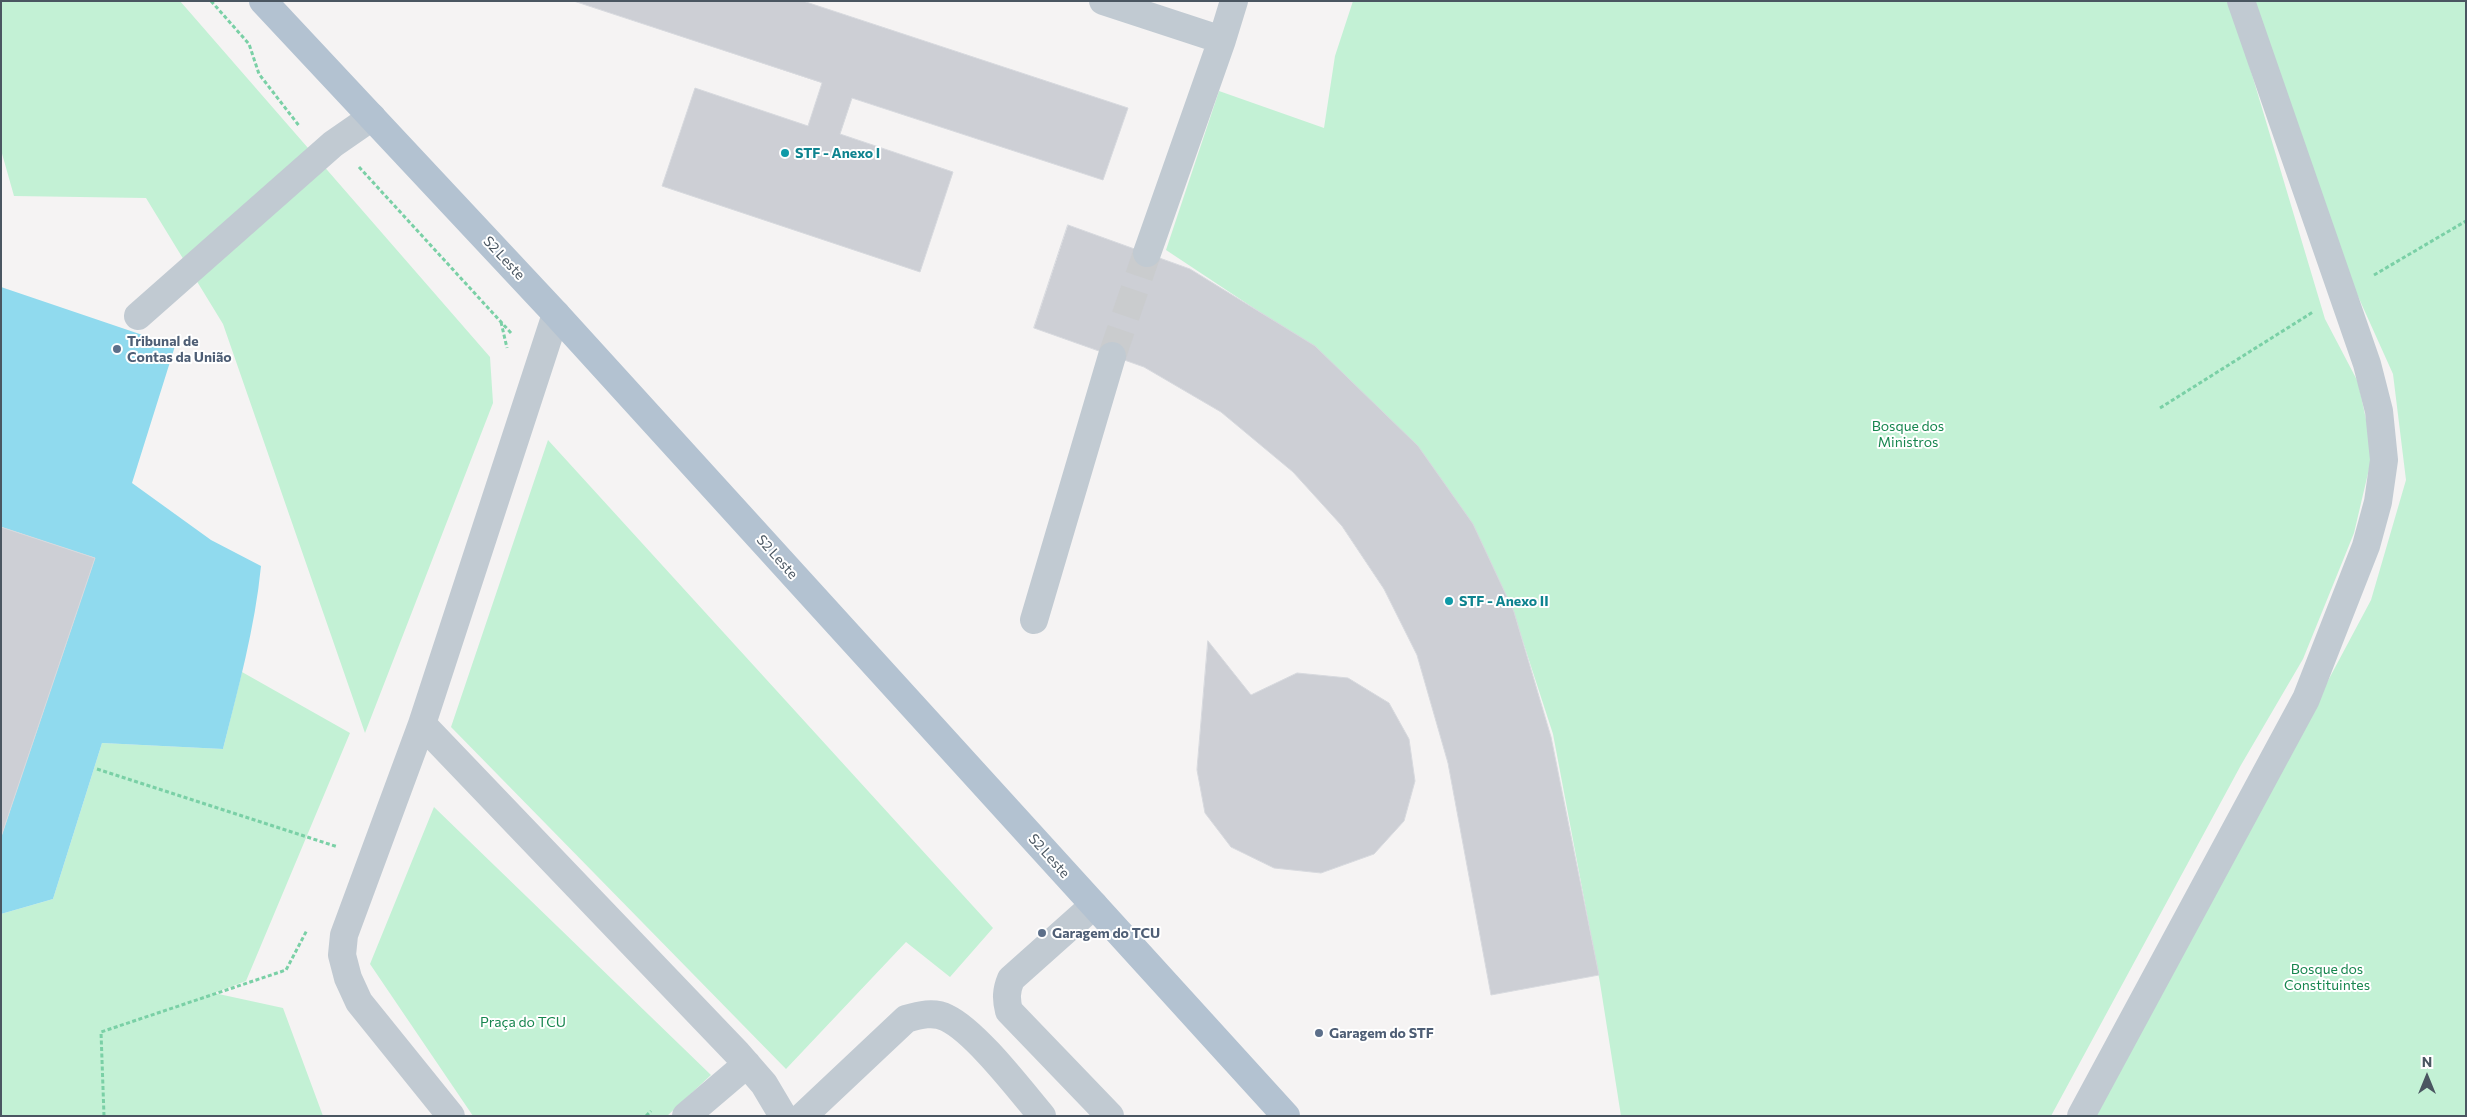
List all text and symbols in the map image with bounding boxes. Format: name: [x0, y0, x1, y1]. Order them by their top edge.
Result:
place label: STF - Anexo I: [795, 145, 880, 161]
marker: STF - Anexo I: [779, 147, 791, 159]
street label: S2 Leste: [480, 233, 528, 283]
place label: Tribunal de Contas da União: [127, 333, 232, 366]
marker: Tribunal de Contas da União: [111, 343, 123, 355]
park label: Bosque dos Ministros: [1872, 418, 1944, 451]
street label: S2 Leste: [753, 532, 801, 582]
place label: STF - Anexo II: [1459, 593, 1549, 609]
marker: STF - Anexo II: [1443, 595, 1455, 607]
street label: S2 Leste: [1025, 831, 1073, 881]
place label: Garagem do TCU: [1052, 925, 1160, 941]
marker: Garagem do TCU: [1036, 927, 1048, 939]
park label: Bosque dos Constituintes: [2284, 961, 2370, 994]
park label: Praça do TCU: [480, 1014, 566, 1030]
place label: Garagem do STF: [1329, 1025, 1434, 1041]
marker: Garagem do STF: [1313, 1027, 1325, 1039]
north arrow: [2402, 1052, 2452, 1102]
text: N: [2422, 1053, 2432, 1070]

